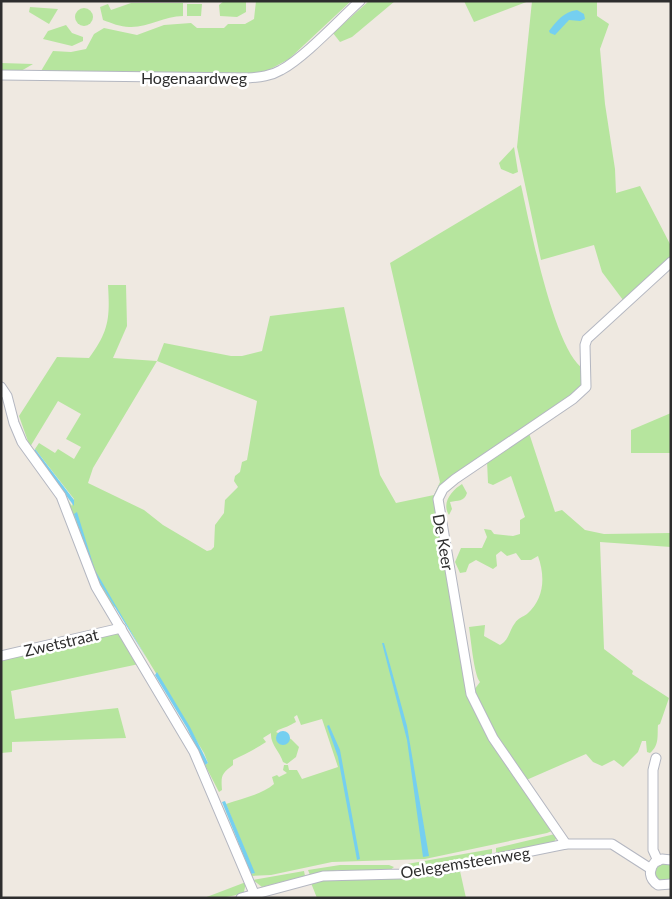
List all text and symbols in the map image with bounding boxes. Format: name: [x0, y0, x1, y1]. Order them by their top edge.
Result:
street label: Hogenaardweg: [141, 68, 247, 87]
street label: De Keer: [430, 512, 458, 572]
street label: Zwetstraat: [22, 624, 100, 660]
street label: Oelegemsteenweg: [399, 842, 531, 882]

